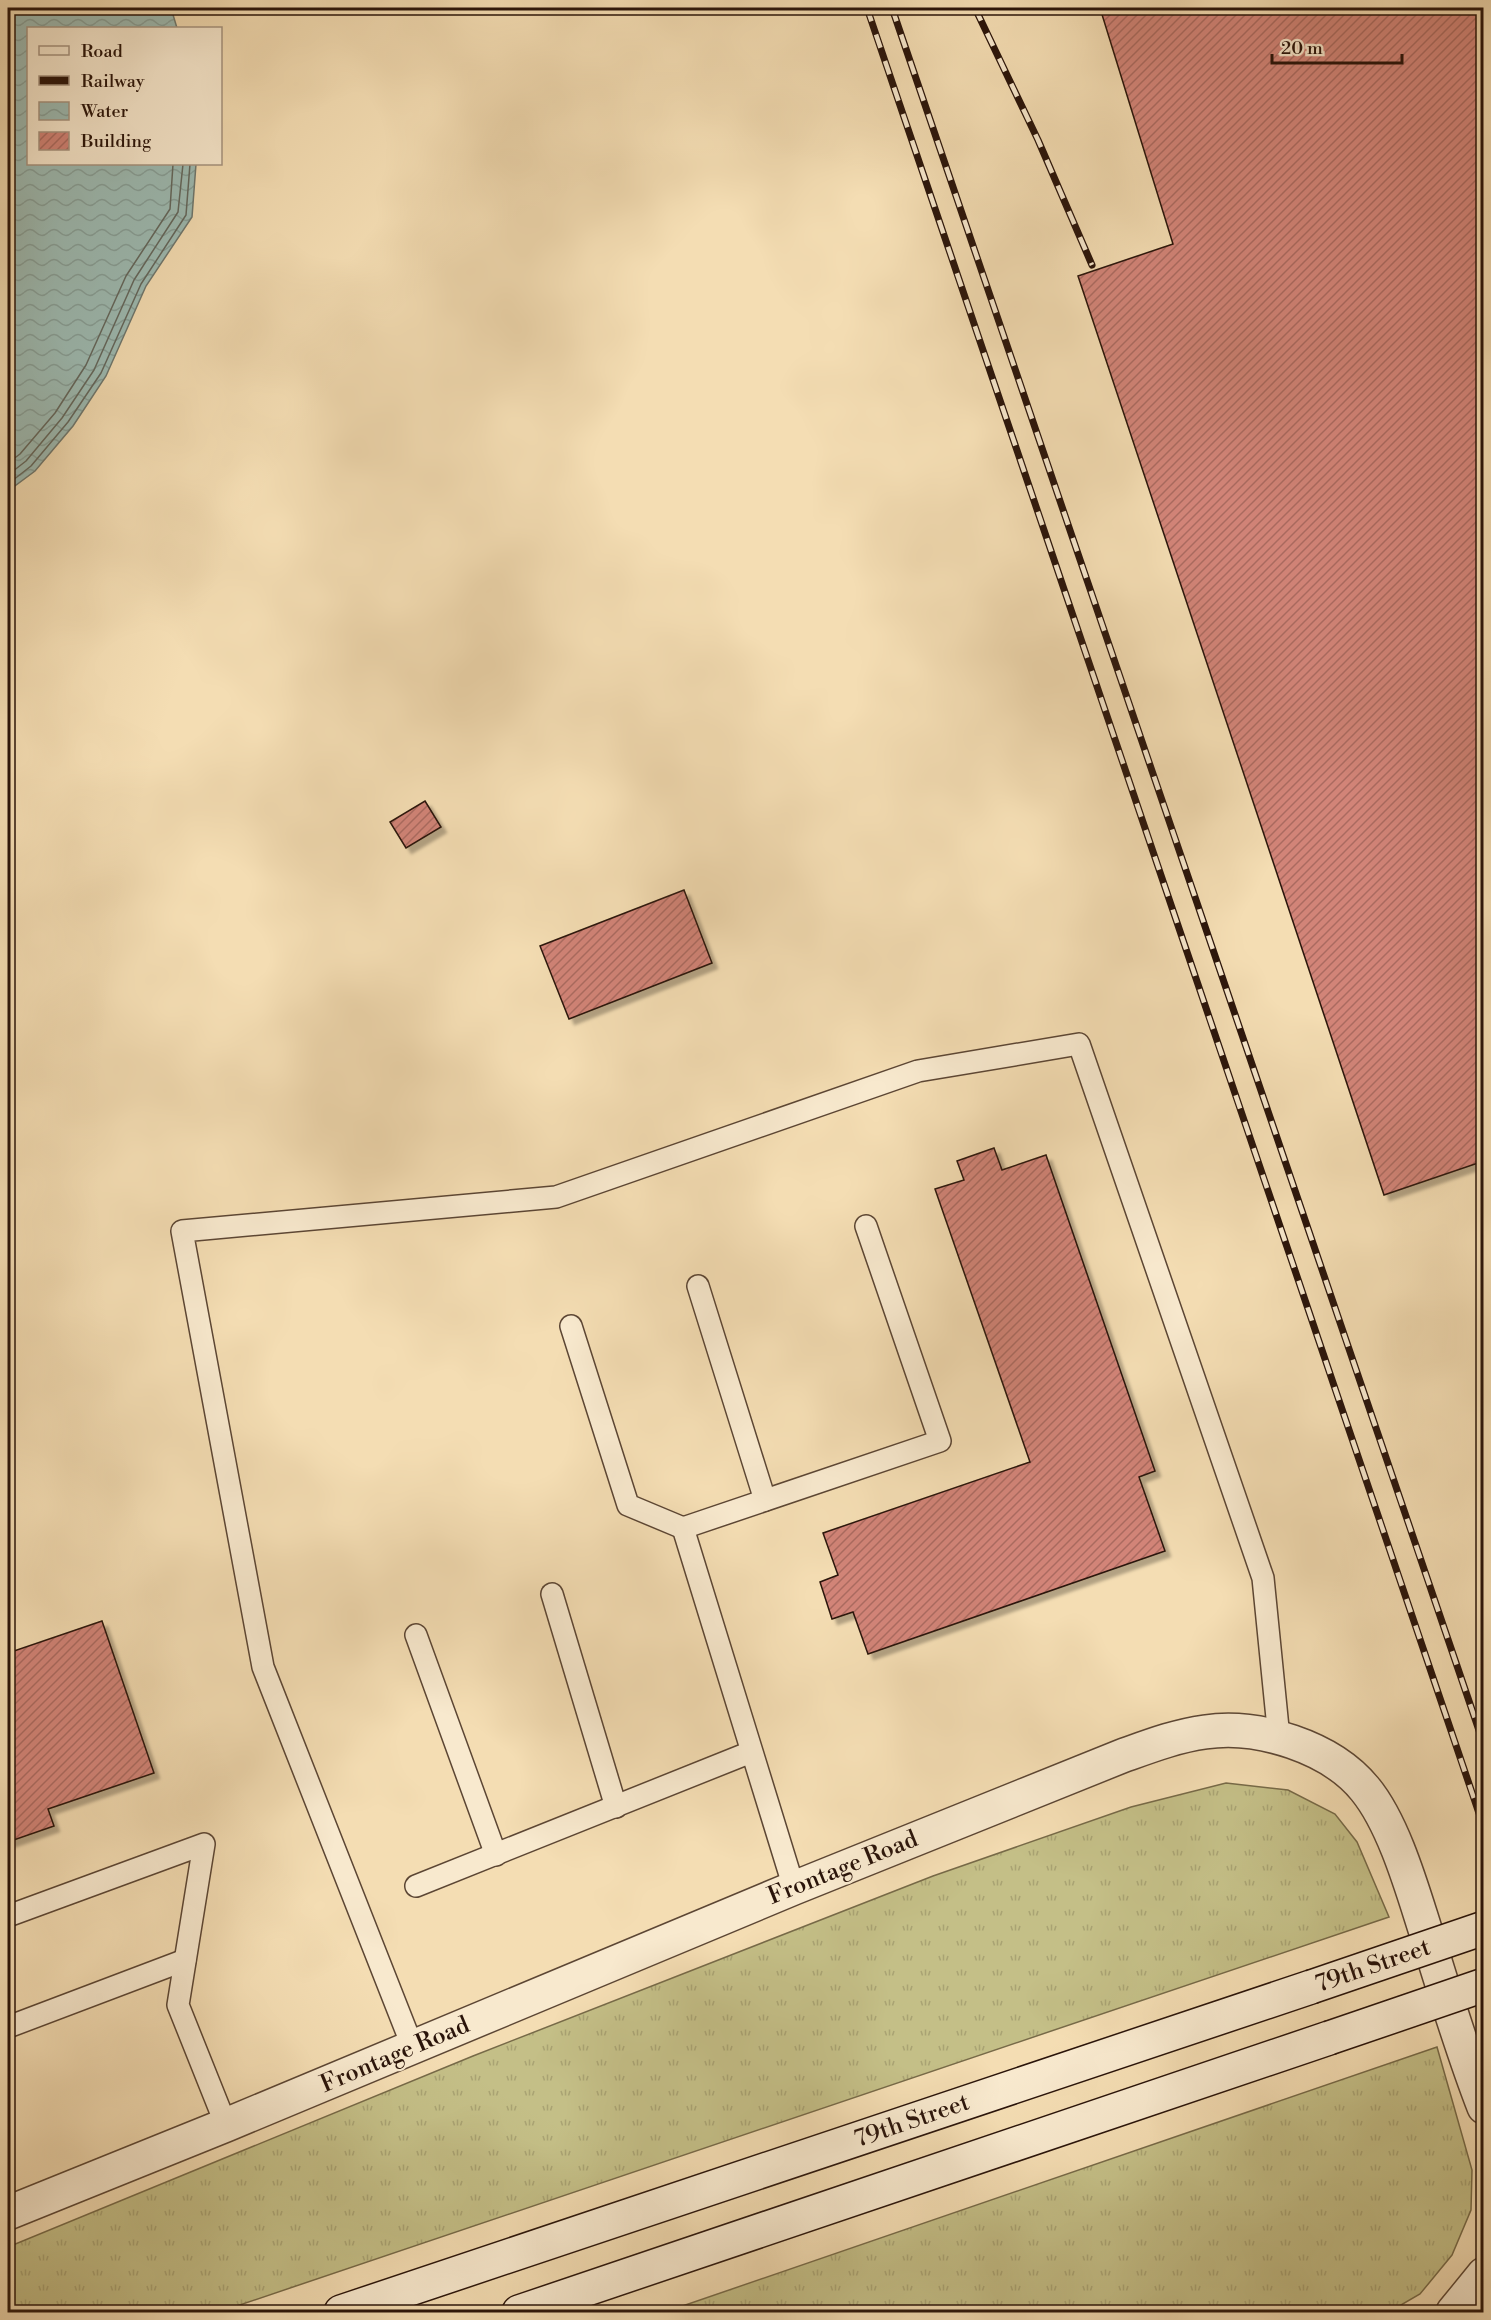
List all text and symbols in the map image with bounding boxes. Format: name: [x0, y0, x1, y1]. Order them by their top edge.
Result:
legend: [27, 27, 222, 165]
scale bar: [1272, 27, 1402, 65]
text: 20 m: [1281, 37, 1323, 60]
text: Road: [81, 40, 124, 63]
text: Railway: [81, 70, 145, 93]
text: Water: [80, 100, 129, 123]
text: Building: [80, 130, 152, 153]
street label: Frontage Road: [764, 1824, 923, 1912]
street label: 79th Street: [1312, 1932, 1435, 2000]
street label: Frontage Road: [316, 2010, 475, 2100]
street label: 79th Street: [851, 2087, 974, 2155]

